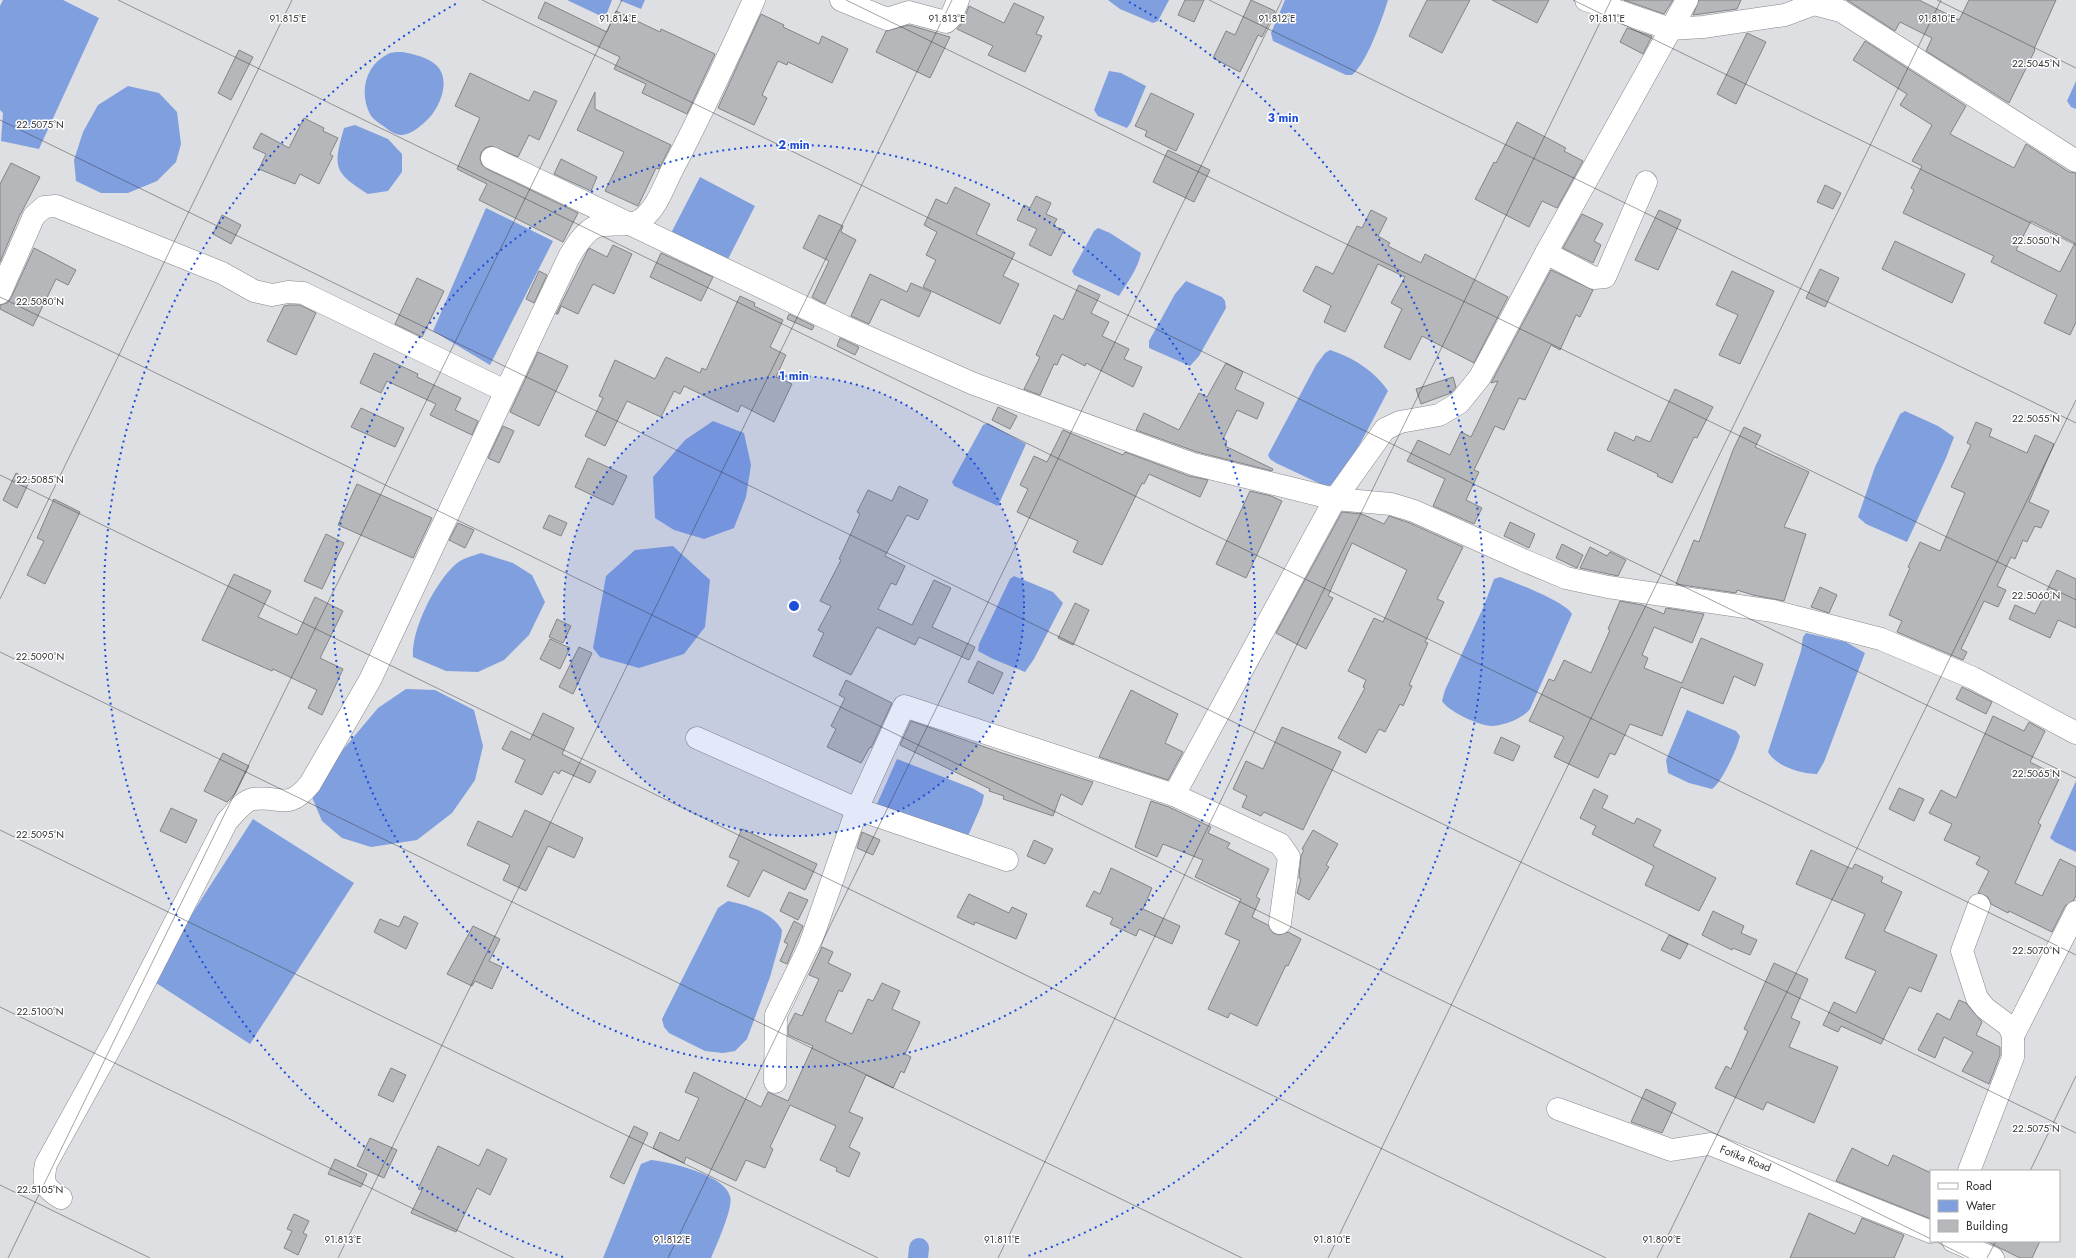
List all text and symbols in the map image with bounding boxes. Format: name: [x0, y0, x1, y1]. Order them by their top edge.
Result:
text: 91.815°E: [269, 11, 307, 26]
text: 91.814°E: [599, 11, 637, 26]
text: 91.813°E: [929, 11, 965, 26]
text: 91.812°E: [1258, 11, 1296, 26]
text: 91.811°E: [1589, 11, 1625, 26]
text: 91.810°E: [1918, 11, 1956, 26]
text: 22.5045°N: [2012, 56, 2060, 71]
text: 3 min: [1267, 109, 1299, 127]
text: 22.5075°N: [16, 117, 64, 132]
text: 2 min: [778, 136, 810, 154]
text: 22.5050°N: [2012, 233, 2060, 248]
text: 22.5080°N: [16, 294, 64, 309]
text: 1 min: [779, 367, 809, 385]
text: 22.5055°N: [2012, 411, 2060, 426]
text: 22.5085°N: [16, 472, 64, 487]
text: 22.5060°N: [2012, 588, 2060, 603]
centre of rings: [787, 599, 801, 613]
text: 22.5090°N: [16, 649, 64, 664]
text: 22.5065°N: [2012, 766, 2060, 781]
text: 22.5095°N: [16, 827, 64, 842]
text: 22.5070°N: [2012, 943, 2060, 958]
text: 22.5100°N: [16, 1004, 64, 1019]
text: 22.5075°N: [2012, 1121, 2060, 1136]
street label: Fotika Road: [1718, 1141, 1774, 1176]
legend: [1930, 1170, 2060, 1242]
text: Road: [1966, 1177, 1992, 1195]
text: 22.5105°N: [17, 1182, 63, 1197]
text: Water: [1966, 1197, 1997, 1215]
text: Building: [1966, 1217, 2008, 1235]
text: 91.813°E: [325, 1232, 361, 1247]
text: 91.812°E: [653, 1232, 691, 1247]
text: 91.811°E: [984, 1232, 1020, 1247]
text: 91.810°E: [1313, 1232, 1351, 1247]
text: 91.809°E: [1643, 1232, 1681, 1247]

